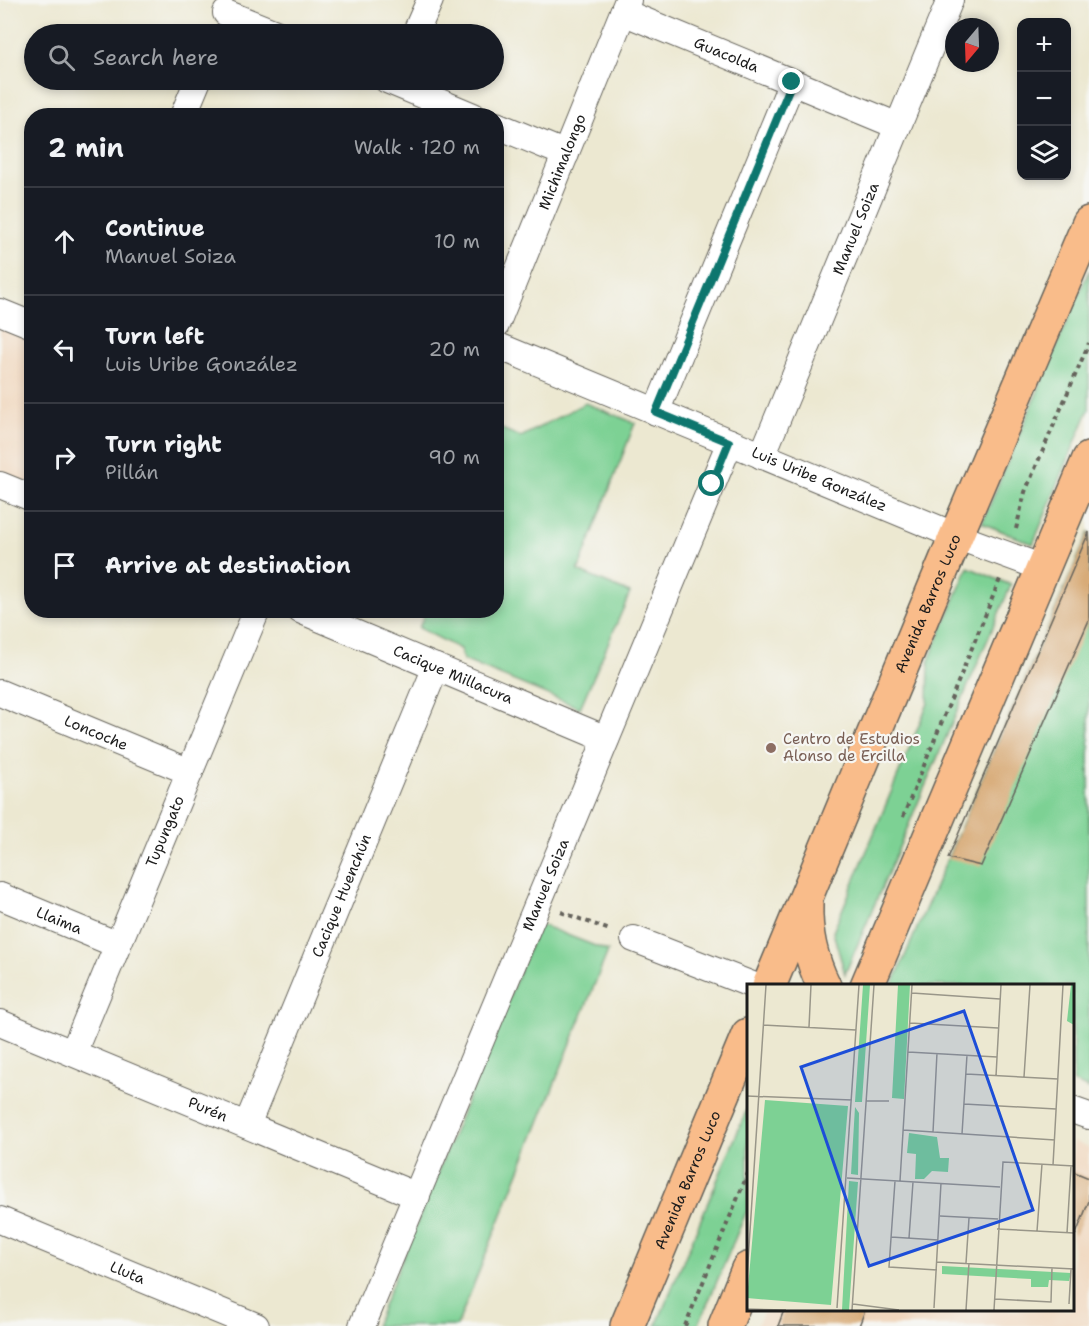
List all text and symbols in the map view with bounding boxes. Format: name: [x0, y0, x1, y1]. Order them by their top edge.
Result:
north arrow: [945, 18, 999, 72]
map controls: [1017, 18, 1071, 180]
button: +: [1017, 18, 1071, 72]
search box: [24, 24, 504, 90]
street label: Guacolda: [691, 33, 763, 78]
icon: search: [45, 41, 78, 74]
text: Search here: [93, 43, 219, 72]
route end: [778, 68, 804, 94]
button: −: [1017, 72, 1071, 126]
street label: Michimalongo: [534, 111, 591, 213]
button: layers: [1017, 126, 1071, 180]
text: 2 min: [48, 130, 124, 165]
text: Walk · 120 m: [354, 134, 480, 160]
street label: Manuel Soiza: [828, 179, 884, 278]
text: Continue: [105, 214, 205, 243]
icon: ahead: [48, 225, 81, 258]
text: 10 m: [434, 228, 480, 254]
text: Manuel Soiza: [105, 243, 236, 269]
text: Turn left: [105, 322, 204, 351]
icon: left: [48, 333, 81, 366]
text: 20 m: [429, 336, 480, 362]
text: Luis Uribe González: [105, 351, 298, 377]
text: Turn right: [105, 430, 222, 459]
icon: right: [48, 441, 81, 474]
street label: Luis Uribe González: [749, 442, 890, 516]
text: 90 m: [428, 444, 480, 470]
text: Pillán: [105, 459, 159, 485]
route start: [698, 470, 724, 496]
street label: Avenida Barros Luco: [890, 531, 966, 676]
icon: arrive: [48, 549, 81, 582]
text: Arrive at destination: [105, 551, 351, 580]
street label: Cacique Millacura: [390, 640, 517, 709]
street label: Loncoche: [61, 711, 131, 755]
place label: Centro de Estudios Alonso de Ercilla: [783, 729, 920, 766]
marker: Centro de Estudios Alonso de Ercilla: [764, 741, 778, 755]
street label: Tupungato: [141, 792, 189, 870]
street label: Cacique Huenchún: [307, 831, 376, 960]
street label: Manuel Soiza: [518, 835, 574, 934]
street label: Llaima: [33, 902, 86, 939]
inset map: [747, 984, 1074, 1311]
street label: Purén: [185, 1092, 231, 1126]
street label: Avenida Barros Luco: [650, 1108, 725, 1253]
street label: Lluta: [107, 1257, 149, 1289]

